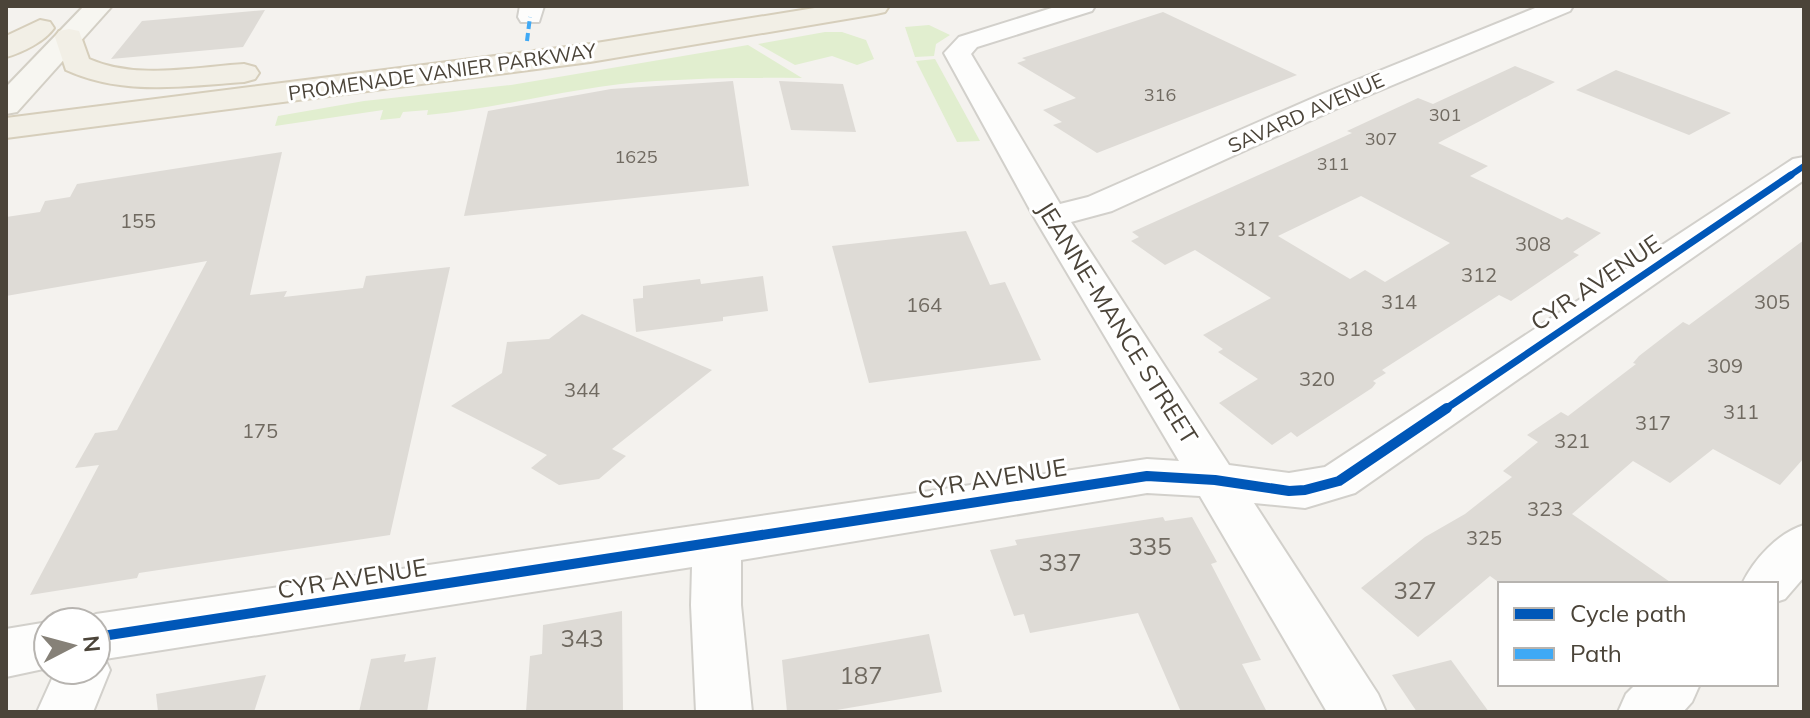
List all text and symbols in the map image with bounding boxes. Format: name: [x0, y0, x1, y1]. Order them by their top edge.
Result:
street label: PROMENADE VANIER PARKWAY: [287, 37, 598, 105]
street label: SAVARD AVENUE: [1224, 67, 1388, 158]
house number: 316: [1144, 83, 1176, 106]
house number: 301: [1429, 103, 1461, 126]
house number: 307: [1365, 127, 1397, 150]
house number: 1625: [614, 145, 658, 168]
house number: 311: [1317, 152, 1349, 175]
street label: JEANNE-MANCE STREET: [1031, 196, 1205, 450]
house number: 155: [120, 208, 156, 233]
house number: 317: [1234, 216, 1270, 241]
street label: CYR AVENUE: [1525, 228, 1666, 337]
house number: 308: [1515, 231, 1551, 256]
house number: 312: [1461, 262, 1497, 287]
house number: 314: [1381, 289, 1417, 314]
house number: 305: [1754, 289, 1790, 314]
house number: 164: [906, 292, 942, 317]
house number: 318: [1337, 316, 1373, 341]
house number: 309: [1707, 353, 1743, 378]
house number: 320: [1299, 366, 1335, 391]
house number: 344: [564, 377, 600, 402]
house number: 311: [1723, 399, 1759, 424]
house number: 317: [1635, 410, 1671, 435]
house number: 175: [242, 418, 278, 443]
house number: 321: [1554, 428, 1590, 453]
street label: CYR AVENUE: [915, 451, 1069, 505]
house number: 323: [1527, 496, 1563, 521]
house number: 325: [1466, 525, 1502, 550]
house number: 335: [1128, 531, 1172, 561]
house number: 337: [1038, 547, 1082, 577]
street label: CYR AVENUE: [275, 551, 429, 605]
house number: 327: [1393, 575, 1437, 605]
legend: [1498, 582, 1778, 686]
text: Cycle path: [1570, 598, 1687, 628]
north arrow: [32, 606, 112, 686]
house number: 343: [560, 623, 604, 653]
text: N: [77, 634, 107, 654]
text: Path: [1570, 638, 1622, 668]
house number: 187: [839, 660, 883, 690]

